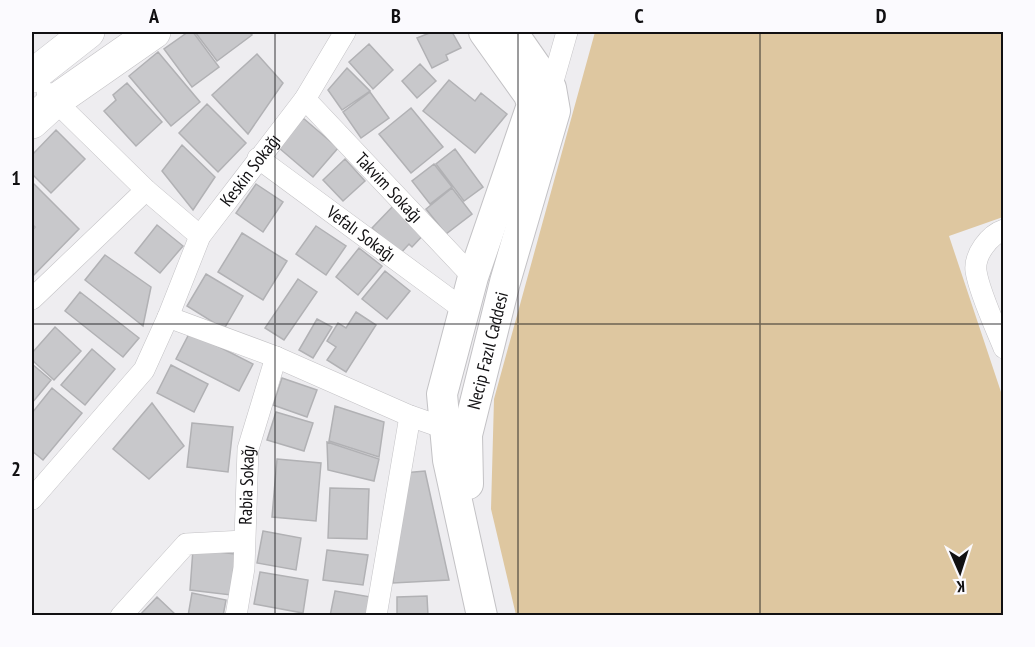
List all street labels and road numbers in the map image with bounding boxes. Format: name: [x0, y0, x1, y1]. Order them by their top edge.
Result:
street label: Keskin Sokağı: [215, 129, 285, 211]
street label: Takvim Sokağı: [350, 147, 428, 227]
street label: Vefalı Sokağı: [322, 200, 400, 267]
street label: Necip Fazıl Caddesi: [462, 289, 513, 412]
street label: Rabia Sokağı: [233, 441, 260, 525]

